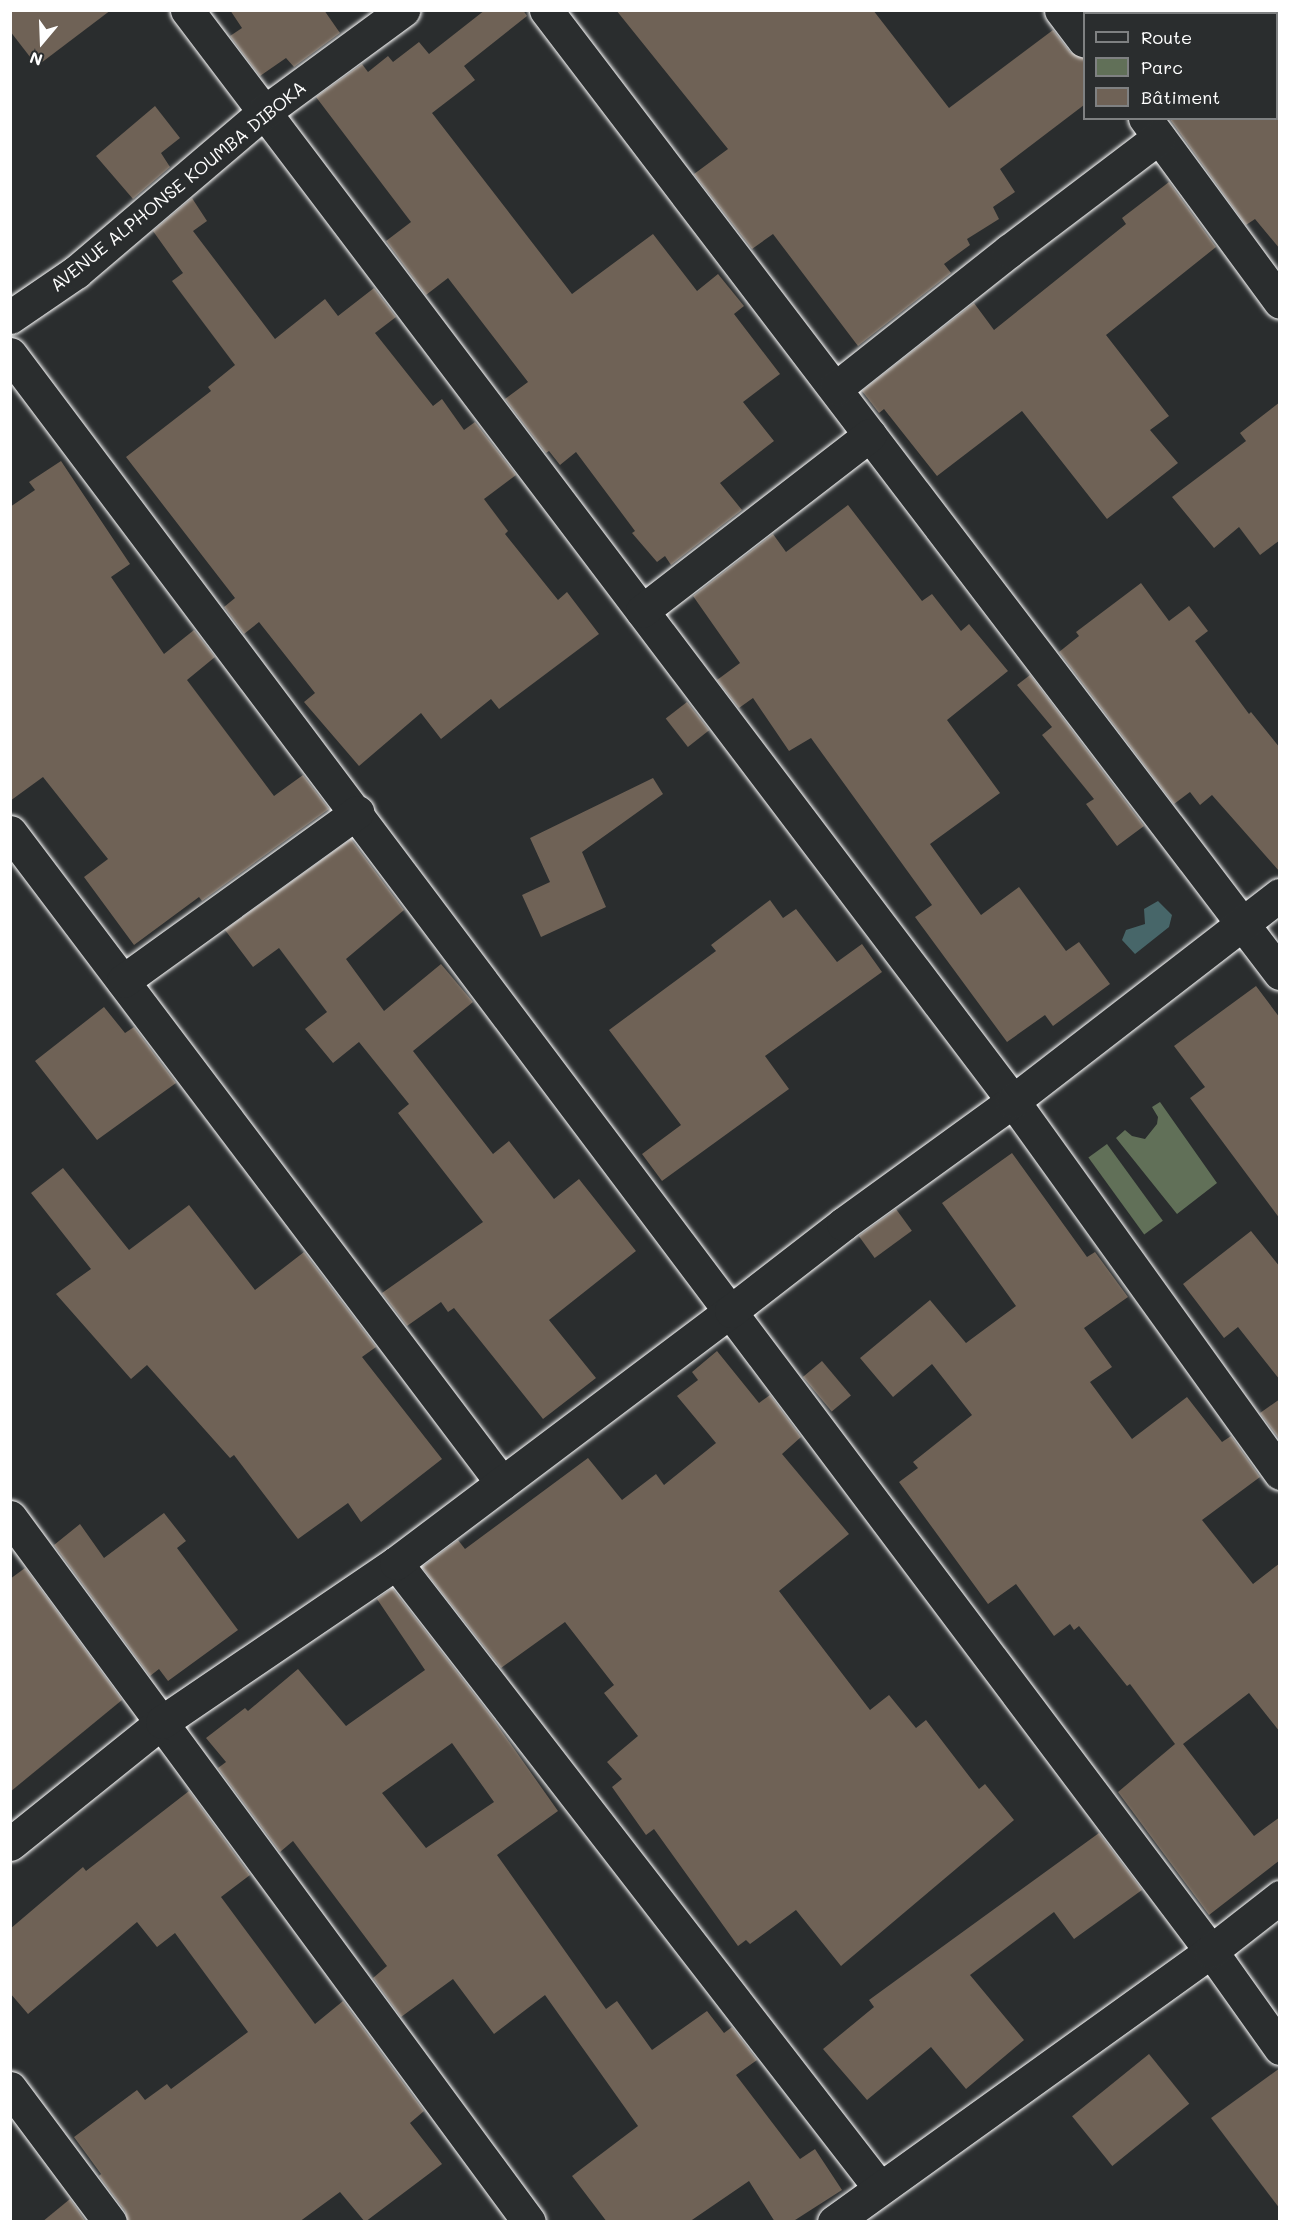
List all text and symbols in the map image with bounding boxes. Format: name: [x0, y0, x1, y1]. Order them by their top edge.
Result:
north arrow: [12, 12, 72, 72]
legend: [1083, 12, 1278, 120]
text: Route: [1141, 25, 1192, 49]
text: N: [27, 48, 45, 71]
text: Parc: [1141, 55, 1183, 79]
street label: AVENUE ALPHONSE KOUMBA DIBOKA: [46, 76, 310, 296]
text: Bâtiment: [1141, 85, 1220, 109]

